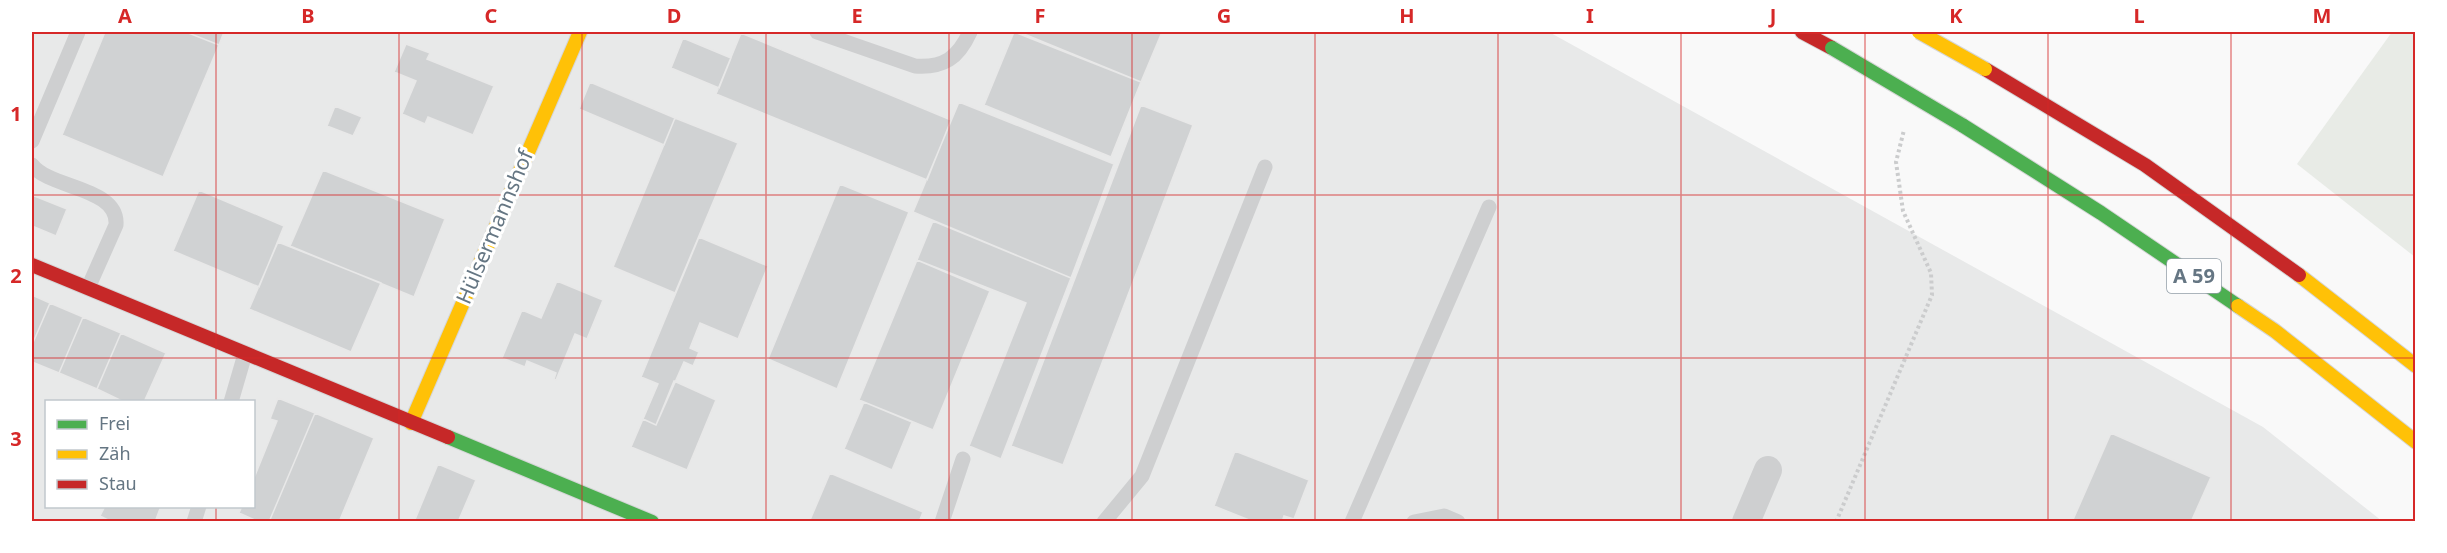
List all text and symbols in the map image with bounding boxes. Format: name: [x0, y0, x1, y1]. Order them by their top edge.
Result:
text: A: [118, 2, 132, 29]
text: B: [301, 2, 315, 29]
text: C: [485, 2, 498, 29]
text: D: [667, 2, 681, 29]
text: E: [851, 2, 863, 29]
text: F: [1035, 2, 1045, 29]
text: G: [1217, 2, 1231, 29]
text: H: [1399, 2, 1415, 29]
text: I: [1586, 2, 1594, 29]
text: J: [1768, 2, 1776, 29]
text: K: [1949, 2, 1963, 29]
text: L: [2133, 2, 2145, 29]
text: M: [2313, 2, 2331, 29]
text: 1: [10, 100, 22, 127]
street label: Hülsermannshof: [449, 144, 540, 308]
road number: A 59: [2167, 259, 2221, 293]
text: 2: [10, 262, 22, 289]
legend: [45, 400, 255, 508]
text: Frei: [99, 411, 130, 435]
text: 3: [10, 425, 22, 452]
text: Zäh: [99, 441, 131, 465]
text: Stau: [99, 471, 137, 495]

